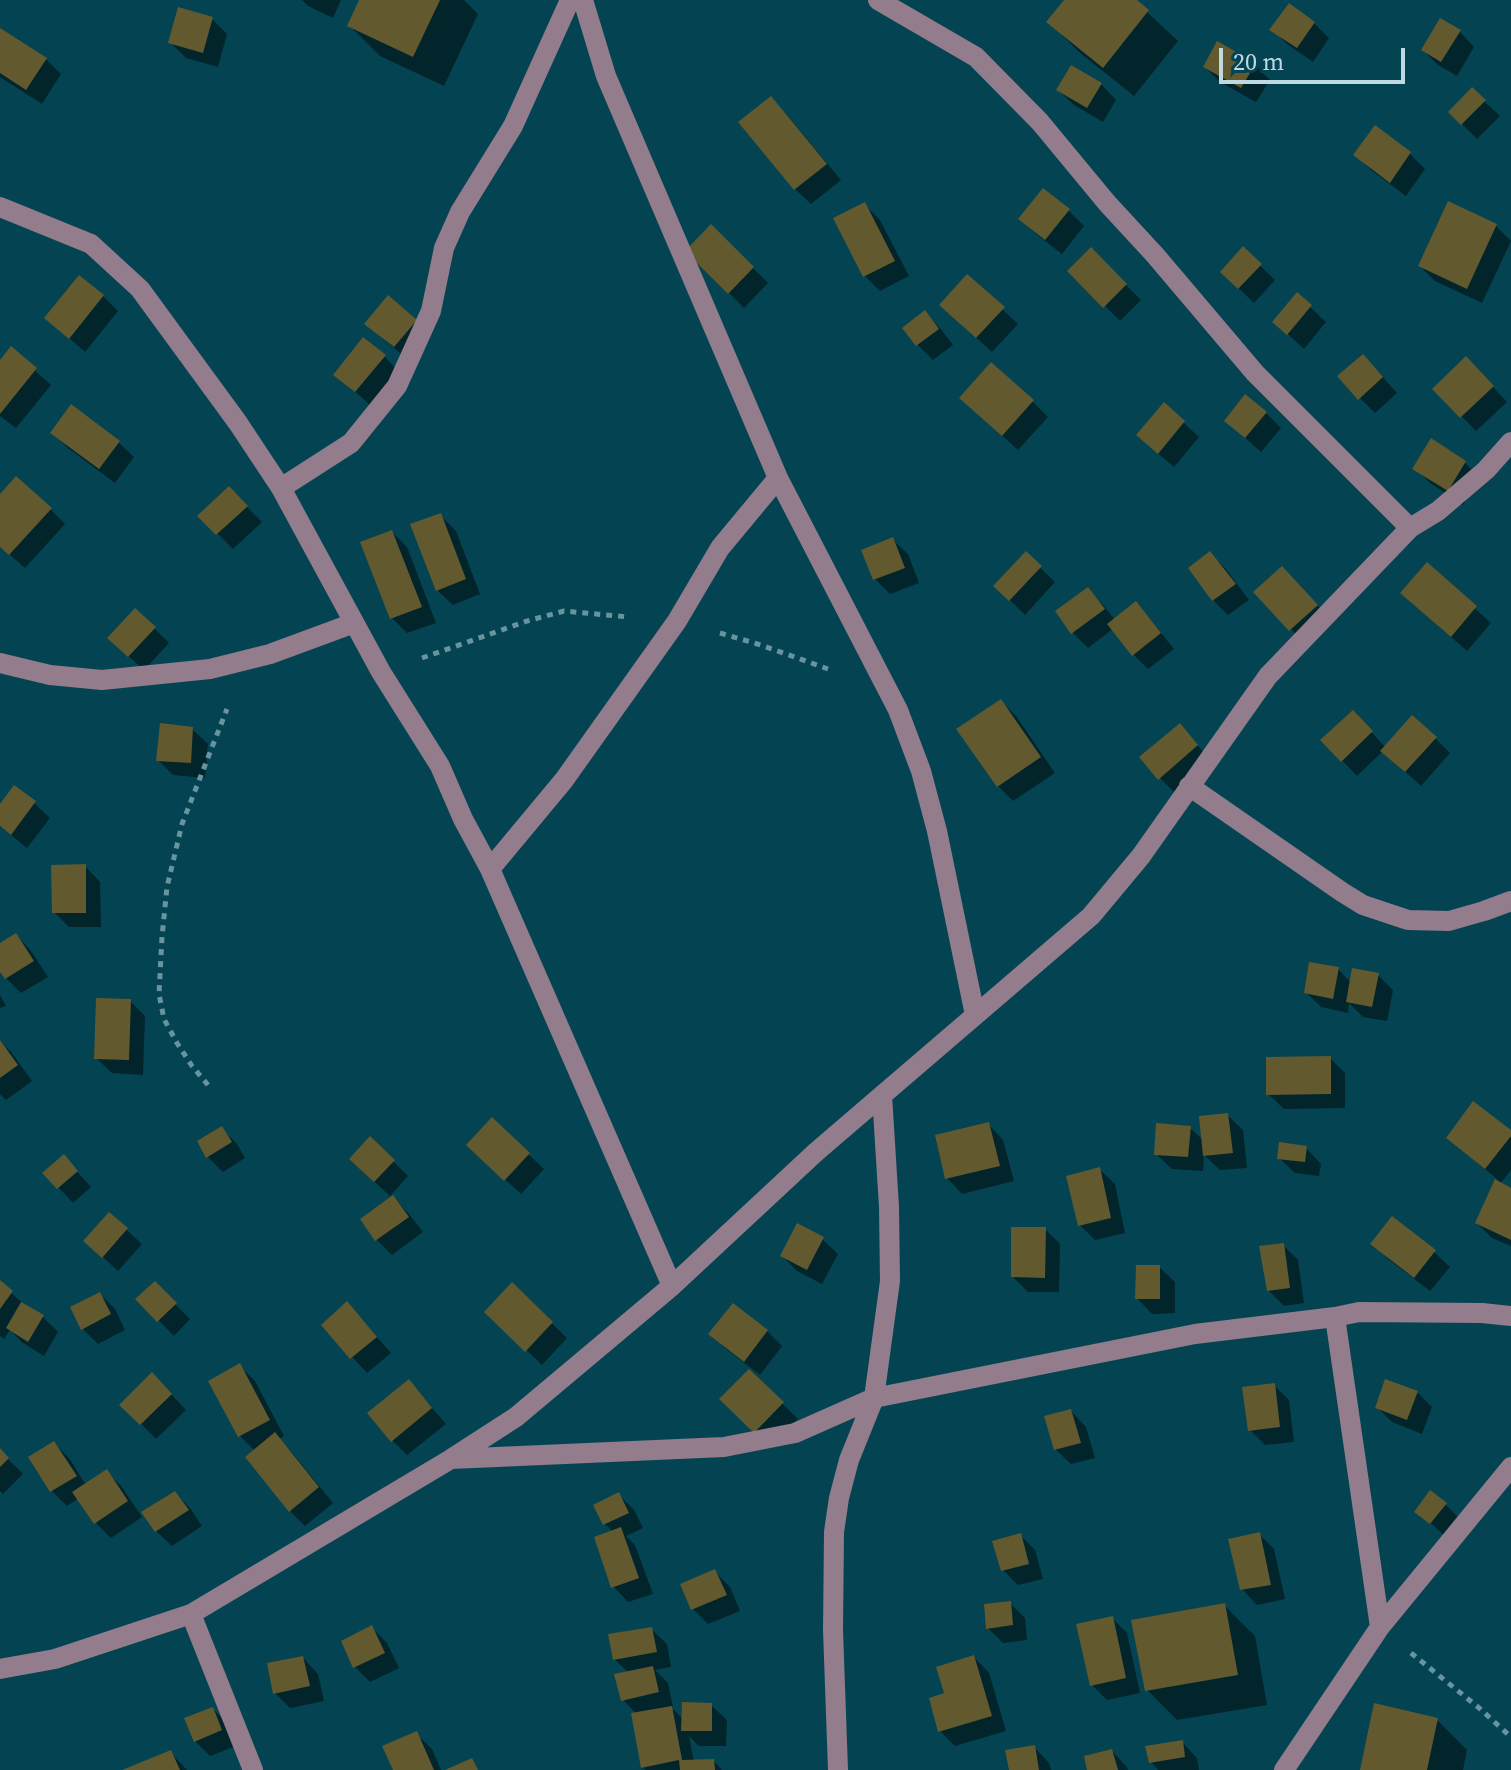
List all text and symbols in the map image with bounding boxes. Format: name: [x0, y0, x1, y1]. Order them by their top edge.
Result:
scale bar: [1223, 32, 1409, 82]
text: 20 m: [1233, 45, 1284, 78]

